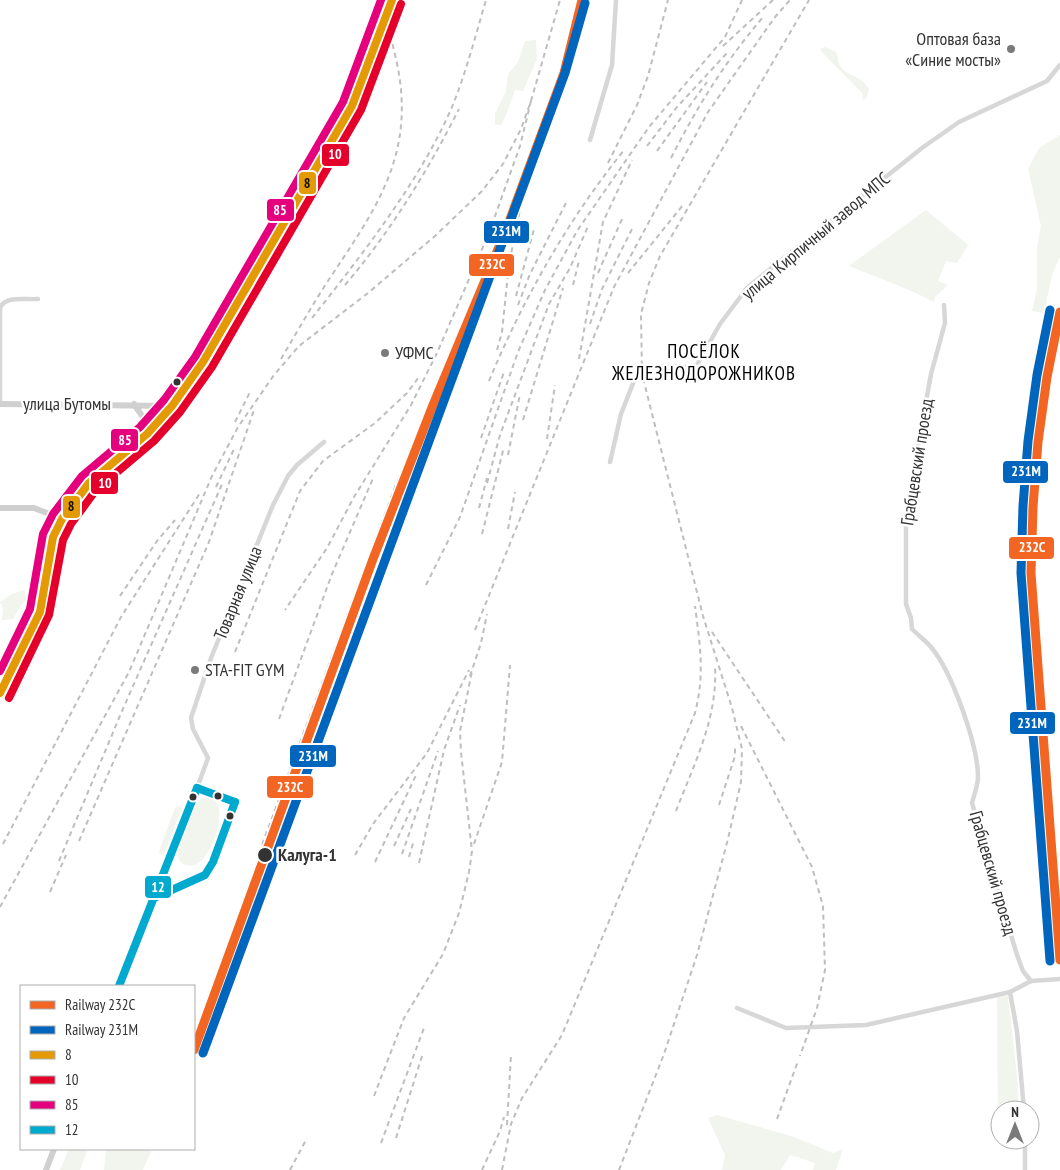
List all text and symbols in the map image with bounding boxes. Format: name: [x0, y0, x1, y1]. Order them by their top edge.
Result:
place label: Оптовая база «Синие мосты»: [905, 27, 1001, 71]
marker: Оптовая база «Синие мосты»: [1005, 43, 1017, 55]
line badge: 10: [321, 143, 350, 167]
text: 10: [328, 145, 342, 163]
street label: улица Кирпичный завод МПС: [737, 167, 895, 304]
line badge: 8: [298, 171, 317, 195]
text: 8: [304, 174, 310, 192]
line badge: 85: [266, 198, 295, 222]
text: 85: [273, 201, 287, 219]
line badge: 231М: [483, 220, 530, 244]
text: 231М: [491, 222, 521, 240]
line badge: 232C: [468, 253, 515, 277]
text: 232C: [479, 255, 506, 273]
district label: ПОСЁЛОК ЖЕЛЕЗНОДОРОЖНИКОВ: [611, 339, 796, 385]
place label: УФМС: [395, 341, 434, 364]
marker: УФМС: [379, 347, 391, 359]
unlabelled marker: [172, 377, 182, 387]
street label: улица Бутомы: [23, 392, 111, 415]
street label: Грабцевский проезд: [895, 397, 938, 527]
line badge: 85: [110, 428, 139, 452]
text: 85: [118, 431, 132, 449]
line badge: 231М: [1002, 460, 1049, 484]
text: 231М: [1011, 462, 1041, 480]
line badge: 10: [90, 471, 119, 495]
text: 10: [98, 474, 112, 492]
line badge: 8: [62, 495, 81, 519]
text: 8: [68, 497, 74, 515]
line badge: 232C: [1008, 536, 1055, 560]
text: 232C: [1019, 538, 1046, 556]
street label: Товарная улица: [208, 543, 267, 643]
place label: STA-FIT GYM: [205, 658, 284, 681]
marker: STA-FIT GYM: [189, 664, 201, 676]
line badge: 231М: [1009, 711, 1056, 735]
text: 231М: [1017, 714, 1047, 732]
line badge: 231М: [289, 744, 337, 768]
text: 231М: [298, 747, 328, 765]
line badge: 232C: [266, 775, 314, 799]
text: 232C: [277, 778, 304, 796]
unlabelled marker: [213, 791, 223, 801]
unlabelled marker: [188, 792, 198, 802]
street label: Грабцевский проезд: [965, 808, 1022, 938]
unlabelled marker: [225, 811, 235, 821]
place label: Калуга-1: [278, 843, 337, 866]
marker: Калуга-1: [256, 846, 274, 864]
line badge: 12: [144, 875, 172, 899]
text: 12: [151, 878, 165, 896]
legend: [20, 985, 195, 1150]
text: Railway 232C: [65, 995, 135, 1014]
text: Railway 231М: [65, 1020, 138, 1039]
text: 8: [65, 1045, 72, 1064]
text: 10: [65, 1070, 79, 1089]
text: 85: [65, 1095, 79, 1114]
north arrow: [990, 1100, 1040, 1150]
text: N: [1011, 1103, 1019, 1121]
text: 12: [65, 1120, 79, 1139]

